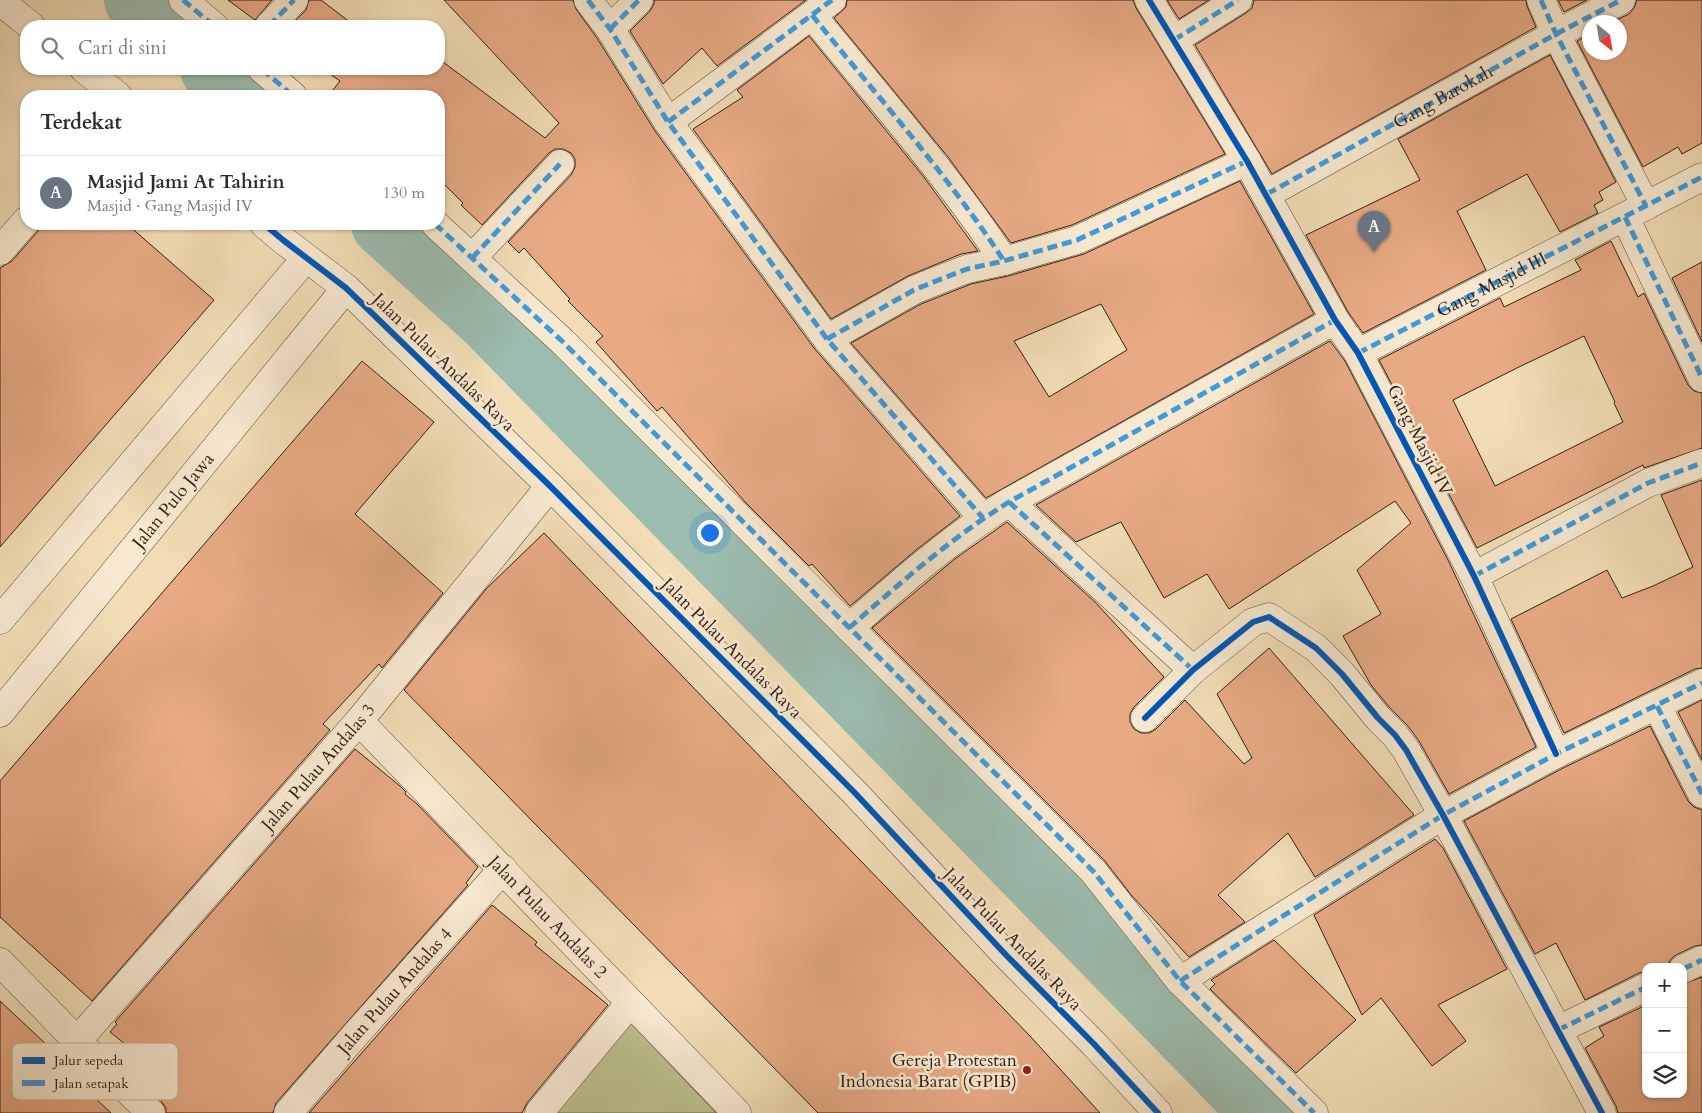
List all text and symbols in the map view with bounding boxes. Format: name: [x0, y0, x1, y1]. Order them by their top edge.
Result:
north arrow: [1582, 15, 1627, 60]
search box: [20, 20, 445, 75]
icon: search: [38, 34, 66, 62]
text: Cari di sini: [78, 35, 167, 61]
street label: Gang Barokah: [1389, 59, 1498, 135]
text: Terdekat: [40, 108, 122, 137]
text: Masjid Jami At Tahirin: [87, 169, 285, 195]
text: A: [50, 182, 62, 204]
text: 130 m: [383, 182, 425, 204]
text: Masjid · Gang Masjid IV: [87, 195, 253, 217]
pin: A: [1358, 211, 1390, 252]
street label: Gang Masjid III: [1432, 246, 1551, 324]
street label: Jalan Pulau Andalas Raya: [364, 285, 521, 438]
street label: Gang Masjid IV: [1381, 380, 1459, 501]
street label: Jalan Pulo Jawa: [125, 447, 220, 556]
your location: [697, 520, 723, 546]
street label: Jalan Pulau Andalas Raya: [654, 570, 808, 725]
street label: Jalan Pulau Andalas 3: [254, 698, 381, 839]
street label: Jalan Pulau Andalas 2: [480, 848, 613, 984]
street label: Jalan Pulau Andalas Raya: [936, 860, 1088, 1017]
street label: Jalan Pulau Andalas 4: [330, 922, 458, 1062]
map controls: [1642, 963, 1687, 1098]
button: +: [1642, 963, 1687, 1008]
button: −: [1642, 1008, 1687, 1053]
legend: [12, 1043, 178, 1100]
place label: Gereja Protestan Indonesia Barat (GPIB): [840, 1048, 1018, 1094]
text: Jalur sepeda: [52, 1051, 123, 1070]
button: layers: [1642, 1053, 1687, 1098]
marker: Gereja Protestan Indonesia Barat (GPIB): [1021, 1064, 1033, 1076]
text: Jalan setapak: [52, 1074, 129, 1093]

